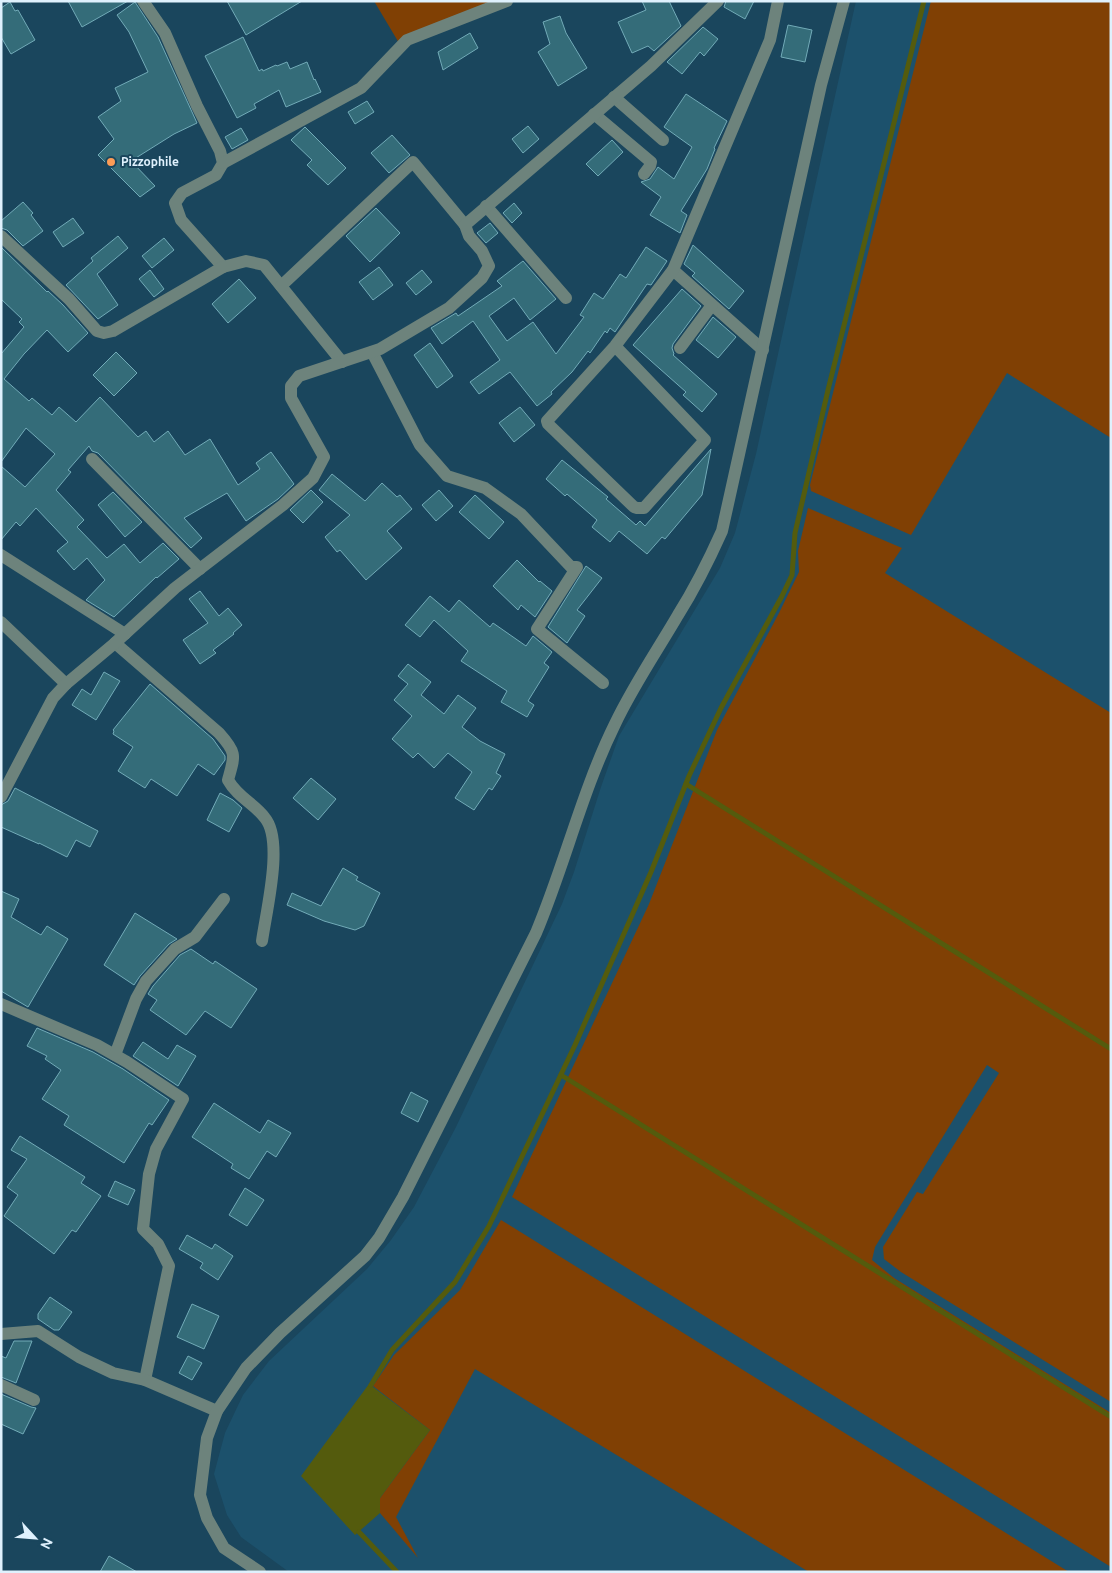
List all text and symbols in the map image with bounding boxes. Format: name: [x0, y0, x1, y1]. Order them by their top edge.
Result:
place label: Pizzophile: [121, 155, 179, 168]
marker: Pizzophile: [105, 156, 117, 168]
north arrow: [10, 1513, 60, 1563]
text: N: [37, 1535, 56, 1552]

